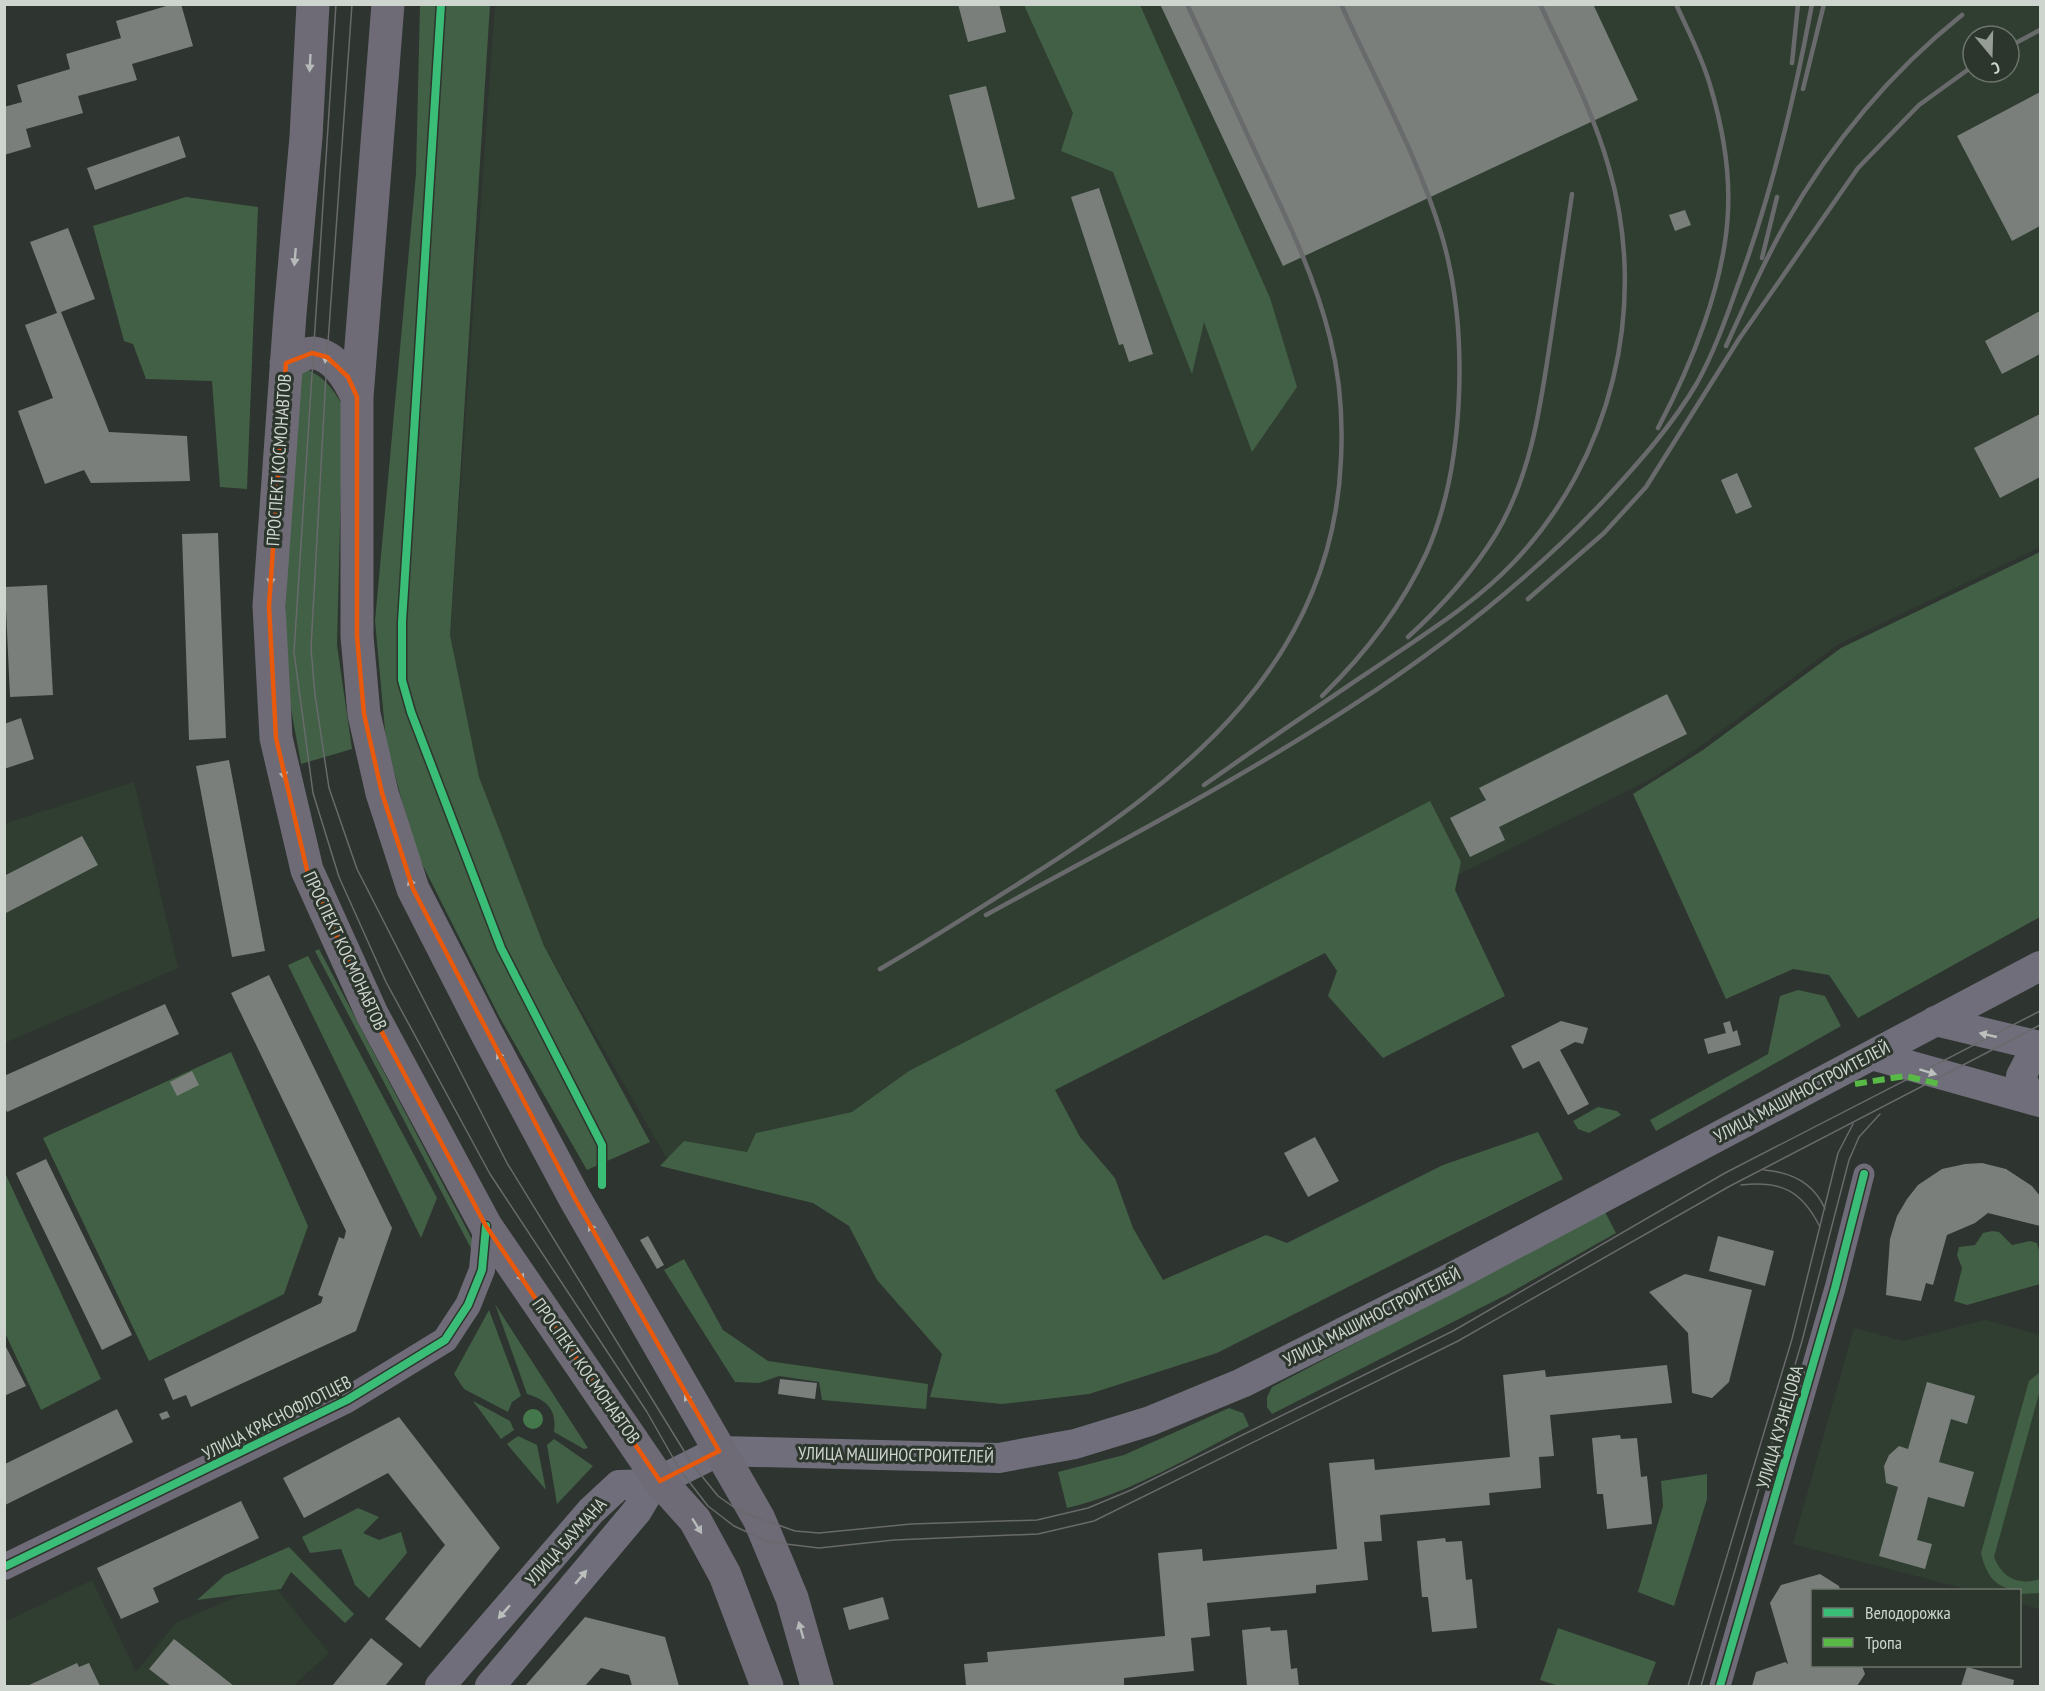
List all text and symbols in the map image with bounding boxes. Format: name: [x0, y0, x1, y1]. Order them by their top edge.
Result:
north arrow: [1961, 24, 2021, 84]
one-way arrow: [305, 53, 314, 72]
text: С: [1989, 58, 2003, 79]
one-way arrow: [290, 248, 300, 267]
one-way arrow: [322, 355, 338, 367]
street label: ПРОСПЕКТ КОСМОНАВТОВ: [261, 373, 296, 547]
one-way arrow: [266, 568, 276, 587]
one-way arrow: [279, 762, 289, 780]
street label: ПРОСПЕКТ КОСМОНАВТОВ: [299, 868, 392, 1034]
one-way arrow: [407, 877, 416, 895]
one-way arrow: [1978, 1030, 1997, 1040]
street label: УЛИЦА МАШИНОСТРОИТЕЛЕЙ: [1710, 1035, 1894, 1148]
one-way arrow: [496, 1051, 506, 1068]
one-way arrow: [1919, 1068, 1937, 1077]
one-way arrow: [588, 1223, 599, 1239]
street label: УЛИЦА МАШИНОСТРОИТЕЛЕЙ: [1279, 1262, 1464, 1371]
one-way arrow: [513, 1265, 525, 1281]
street label: ПРОСПЕКТ КОСМОНАВТОВ: [527, 1293, 645, 1448]
street label: УЛИЦА КУЗНЕЦОВА: [1751, 1362, 1808, 1491]
street label: УЛИЦА КРАСНОФЛОТЦЕВ: [198, 1370, 355, 1465]
one-way arrow: [684, 1393, 695, 1409]
street label: УЛИЦА МАШИНОСТРОИТЕЛЕЙ: [798, 1441, 994, 1468]
street label: УЛИЦА БАУМАНА: [520, 1493, 611, 1590]
one-way arrow: [692, 1518, 703, 1534]
one-way arrow: [575, 1569, 588, 1585]
legend: [1811, 1589, 2021, 1667]
text: Велодорожка: [1865, 1601, 1951, 1624]
one-way arrow: [498, 1604, 511, 1619]
one-way arrow: [796, 1621, 805, 1639]
text: Тропа: [1865, 1631, 1902, 1654]

